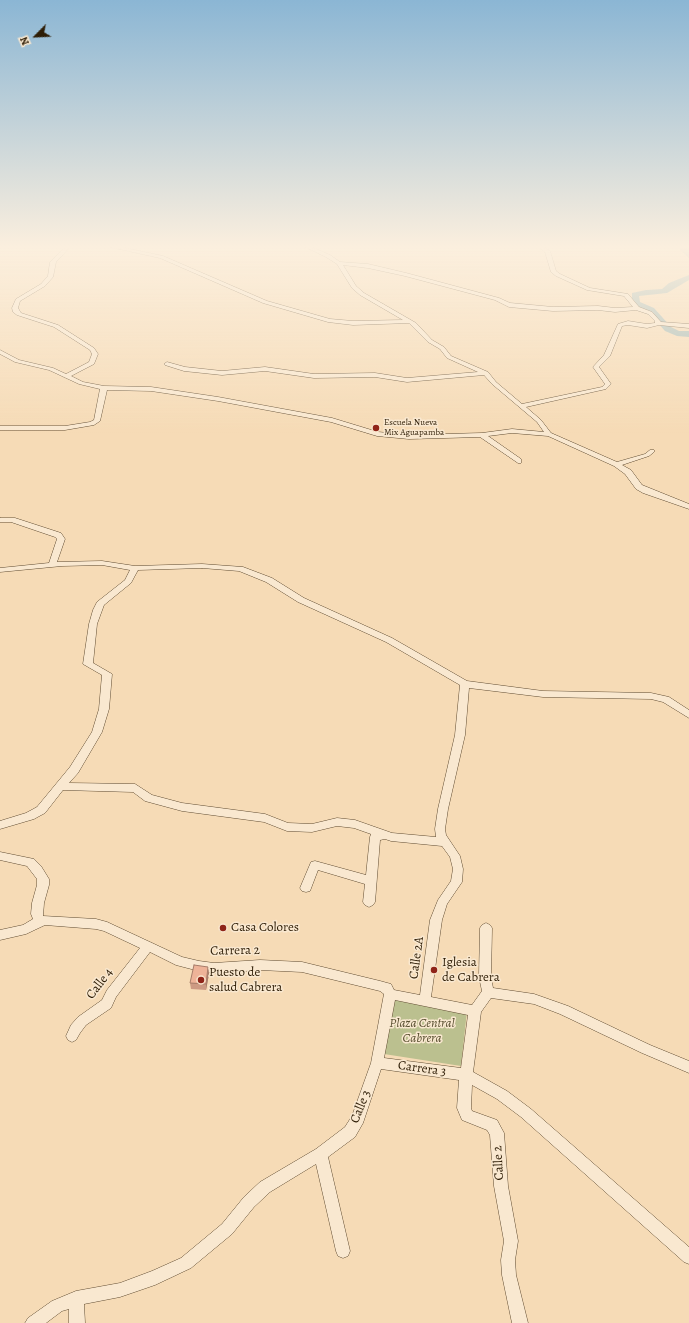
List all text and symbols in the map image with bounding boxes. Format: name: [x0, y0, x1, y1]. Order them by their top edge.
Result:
north arrow: [16, 16, 56, 56]
text: N: [16, 34, 33, 48]
place label: Escuela Nueva Mix Aguapamba: [384, 418, 444, 439]
marker: Escuela Nueva Mix Aguapamba: [371, 423, 381, 433]
place label: Casa Colores: [231, 920, 299, 936]
marker: Casa Colores: [218, 923, 228, 933]
street label: Calle 2A: [406, 936, 428, 980]
street label: Carrera 2: [210, 943, 260, 959]
place label: Iglesia de Cabrera: [442, 955, 500, 986]
street label: Calle 4: [83, 965, 117, 1003]
place label: Puesto de salud Cabrera: [209, 965, 282, 996]
marker: Iglesia de Cabrera: [429, 965, 439, 975]
marker: Puesto de salud Cabrera: [196, 975, 206, 985]
park label: Plaza Central Cabrera: [389, 1016, 455, 1047]
street label: Carrera 3: [397, 1058, 447, 1080]
street label: Calle 3: [347, 1088, 375, 1126]
street label: Calle 2: [490, 1145, 508, 1181]

